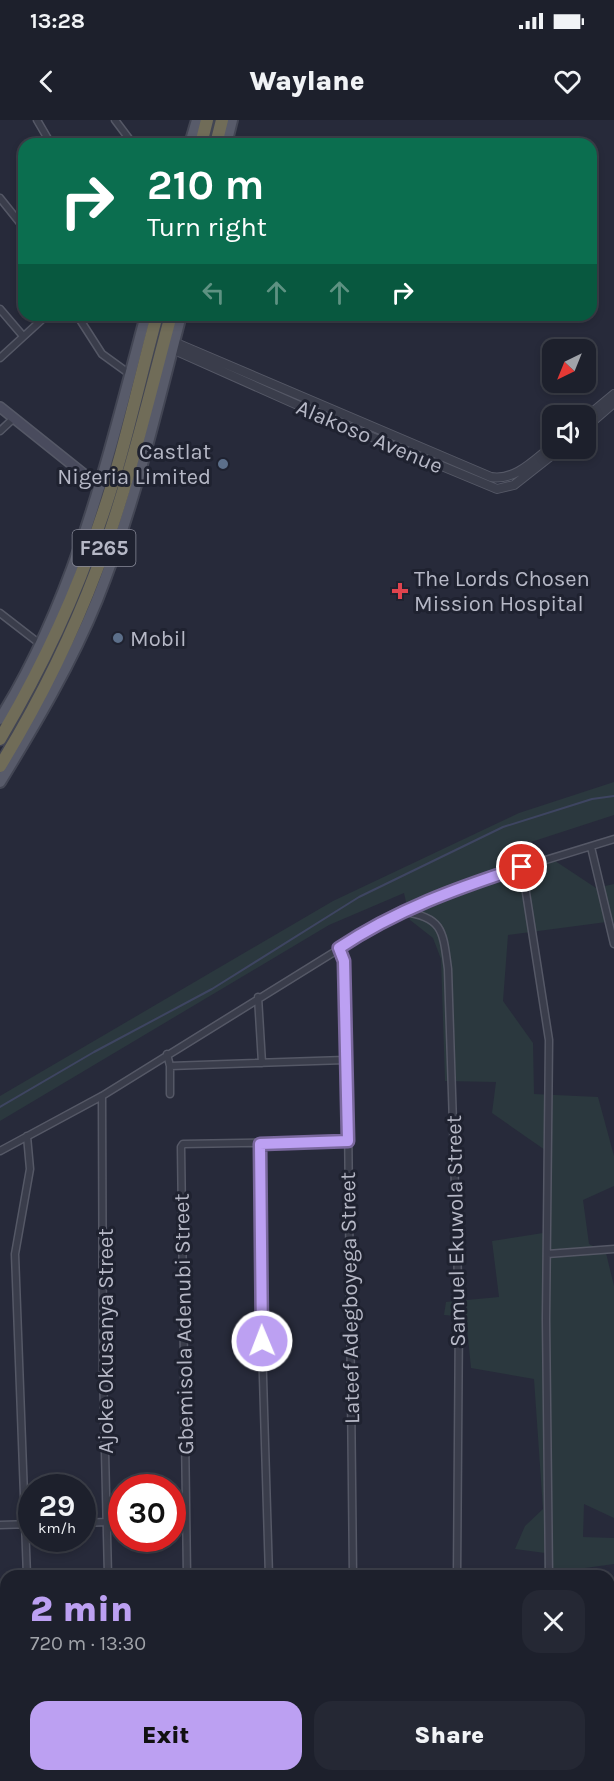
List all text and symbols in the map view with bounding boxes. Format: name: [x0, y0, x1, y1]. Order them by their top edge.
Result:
text: 13:28: [30, 8, 85, 34]
icon: back: [30, 65, 63, 98]
text: Waylane: [249, 65, 365, 97]
icon: heart: [551, 65, 584, 98]
text: 210 m: [147, 160, 264, 210]
icon: right: [48, 162, 126, 240]
text: Turn right: [147, 211, 267, 243]
icon: left: [197, 276, 230, 309]
icon: ahead: [260, 276, 293, 309]
icon: ahead: [323, 276, 356, 309]
icon: right: [386, 276, 419, 309]
north arrow: [542, 339, 596, 393]
map controls: [542, 339, 596, 459]
street label: Alakoso Avenue: [292, 394, 447, 479]
button: sound: [542, 405, 596, 459]
place label: Castlat Nigeria Limited: [57, 439, 211, 490]
marker: Castlat Nigeria Limited: [216, 457, 230, 471]
road number: F265: [72, 530, 136, 566]
place label: The Lords Chosen Mission Hospital: [414, 566, 590, 617]
marker: The Lords Chosen Mission Hospital: [391, 582, 409, 600]
place label: Mobil: [130, 626, 186, 652]
marker: Mobil: [111, 631, 125, 645]
pin: [496, 841, 547, 892]
icon: arrive: [505, 850, 538, 883]
street label: Samuel Ekuwola Street: [441, 1115, 471, 1347]
street label: Lateef Adegboyega Street: [335, 1172, 365, 1424]
street label: Gbemisola Adenubi Street: [169, 1193, 199, 1455]
street label: Ajoke Okusanya Street: [93, 1228, 119, 1454]
position arrow: [230, 1309, 294, 1373]
speed limit sign: 30: [108, 1474, 186, 1552]
text: 29: [39, 1488, 75, 1524]
text: km/h: [38, 1519, 76, 1537]
text: 2 min: [30, 1588, 133, 1630]
button: close: [522, 1590, 585, 1653]
text: 720 m · 13:30: [30, 1632, 146, 1655]
button: Exit: [30, 1701, 302, 1770]
button: Share: [314, 1701, 585, 1770]

